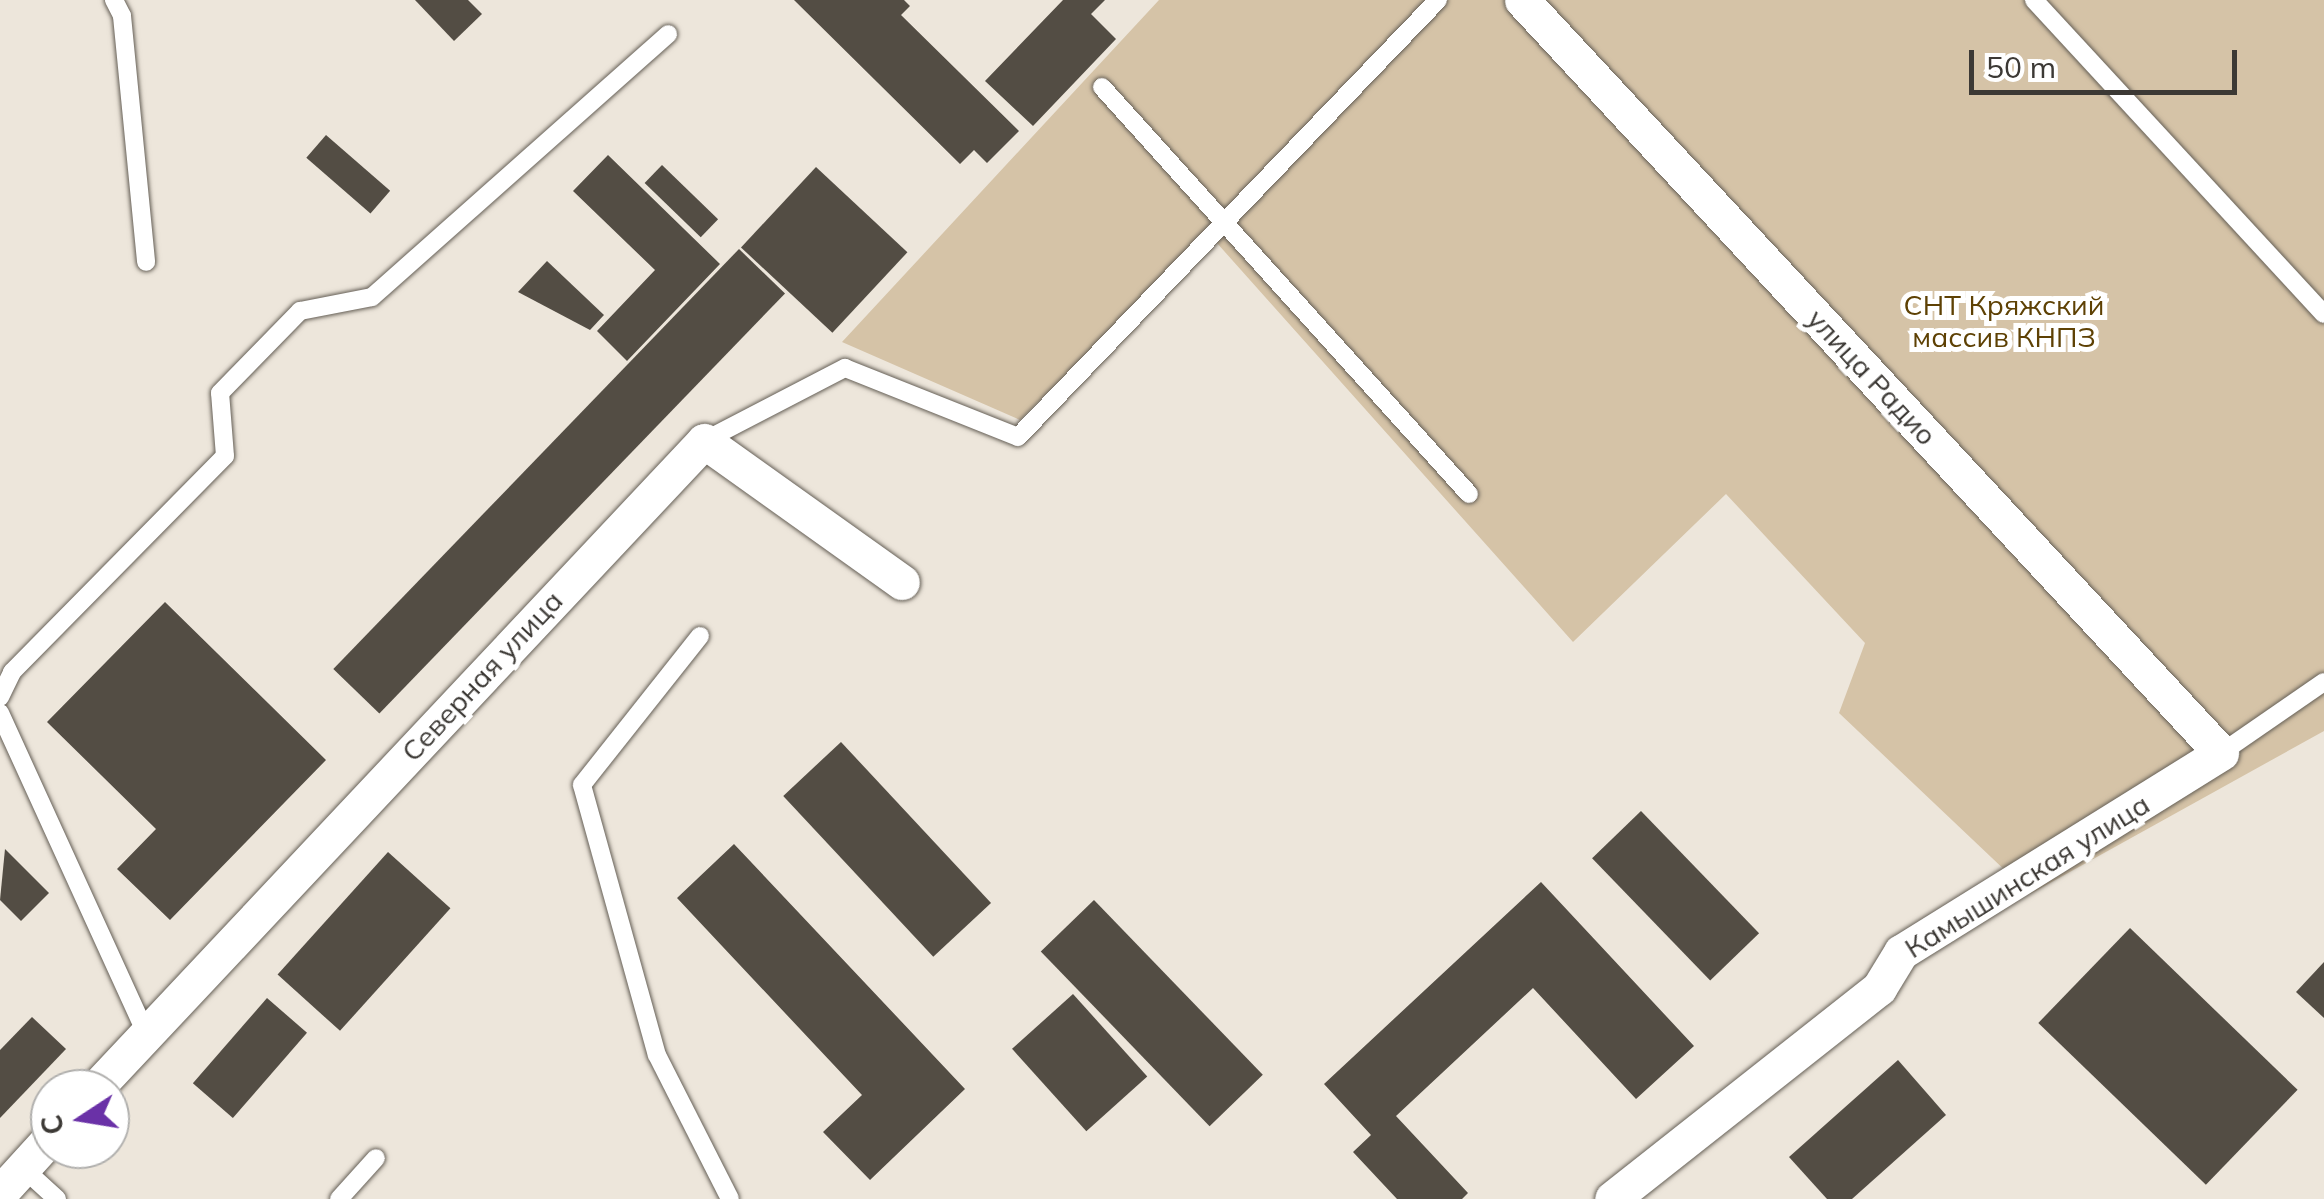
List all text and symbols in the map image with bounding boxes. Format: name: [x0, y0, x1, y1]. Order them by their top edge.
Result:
scale bar: [1974, 30, 2242, 92]
text: 50 m: [1986, 48, 2056, 86]
park label: СНТ Кряжский массив КНПЗ: [1904, 288, 2104, 354]
street label: улица Радио: [1800, 302, 1944, 452]
street label: Северная улица: [394, 584, 570, 768]
street label: Камышинская улица: [1899, 787, 2155, 965]
north arrow: [30, 1069, 130, 1169]
text: С: [33, 1112, 71, 1138]

